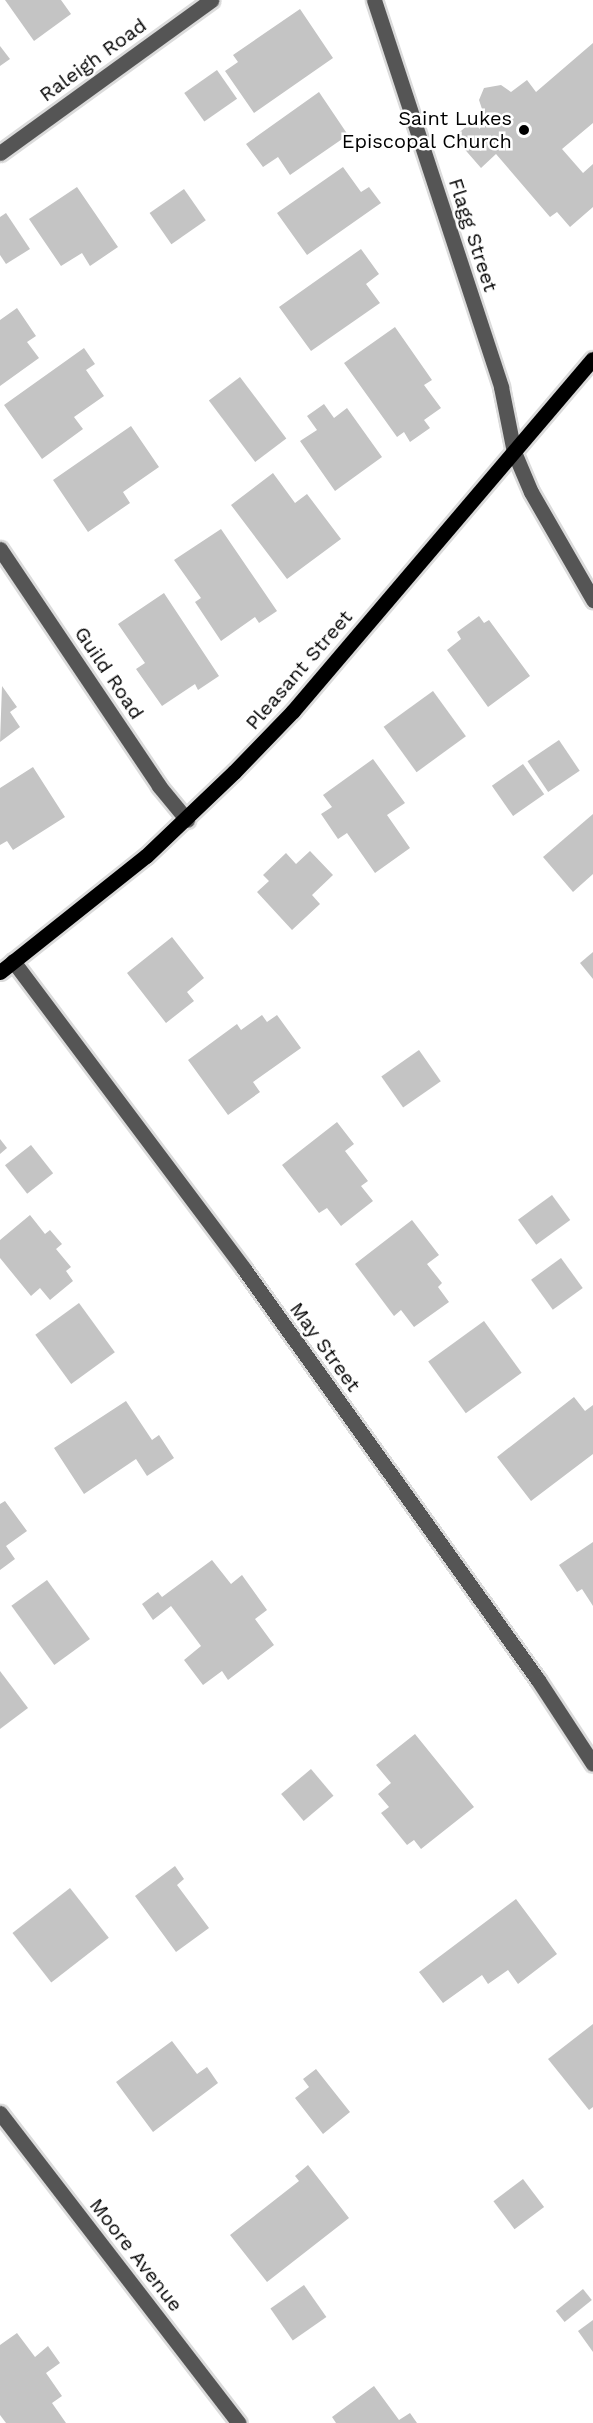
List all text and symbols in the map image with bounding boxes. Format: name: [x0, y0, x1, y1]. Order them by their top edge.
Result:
street label: Raleigh Road: [35, 13, 151, 107]
place label: Saint Lukes Episcopal Church: [341, 106, 512, 153]
marker: Saint Lukes Episcopal Church: [517, 123, 531, 137]
street label: Flagg Street: [443, 175, 503, 295]
street label: Pleasant Street: [241, 605, 357, 735]
street label: Guild Road: [69, 622, 149, 724]
street label: May Street: [284, 1297, 366, 1397]
street label: Moore Avenue: [84, 2193, 188, 2317]

